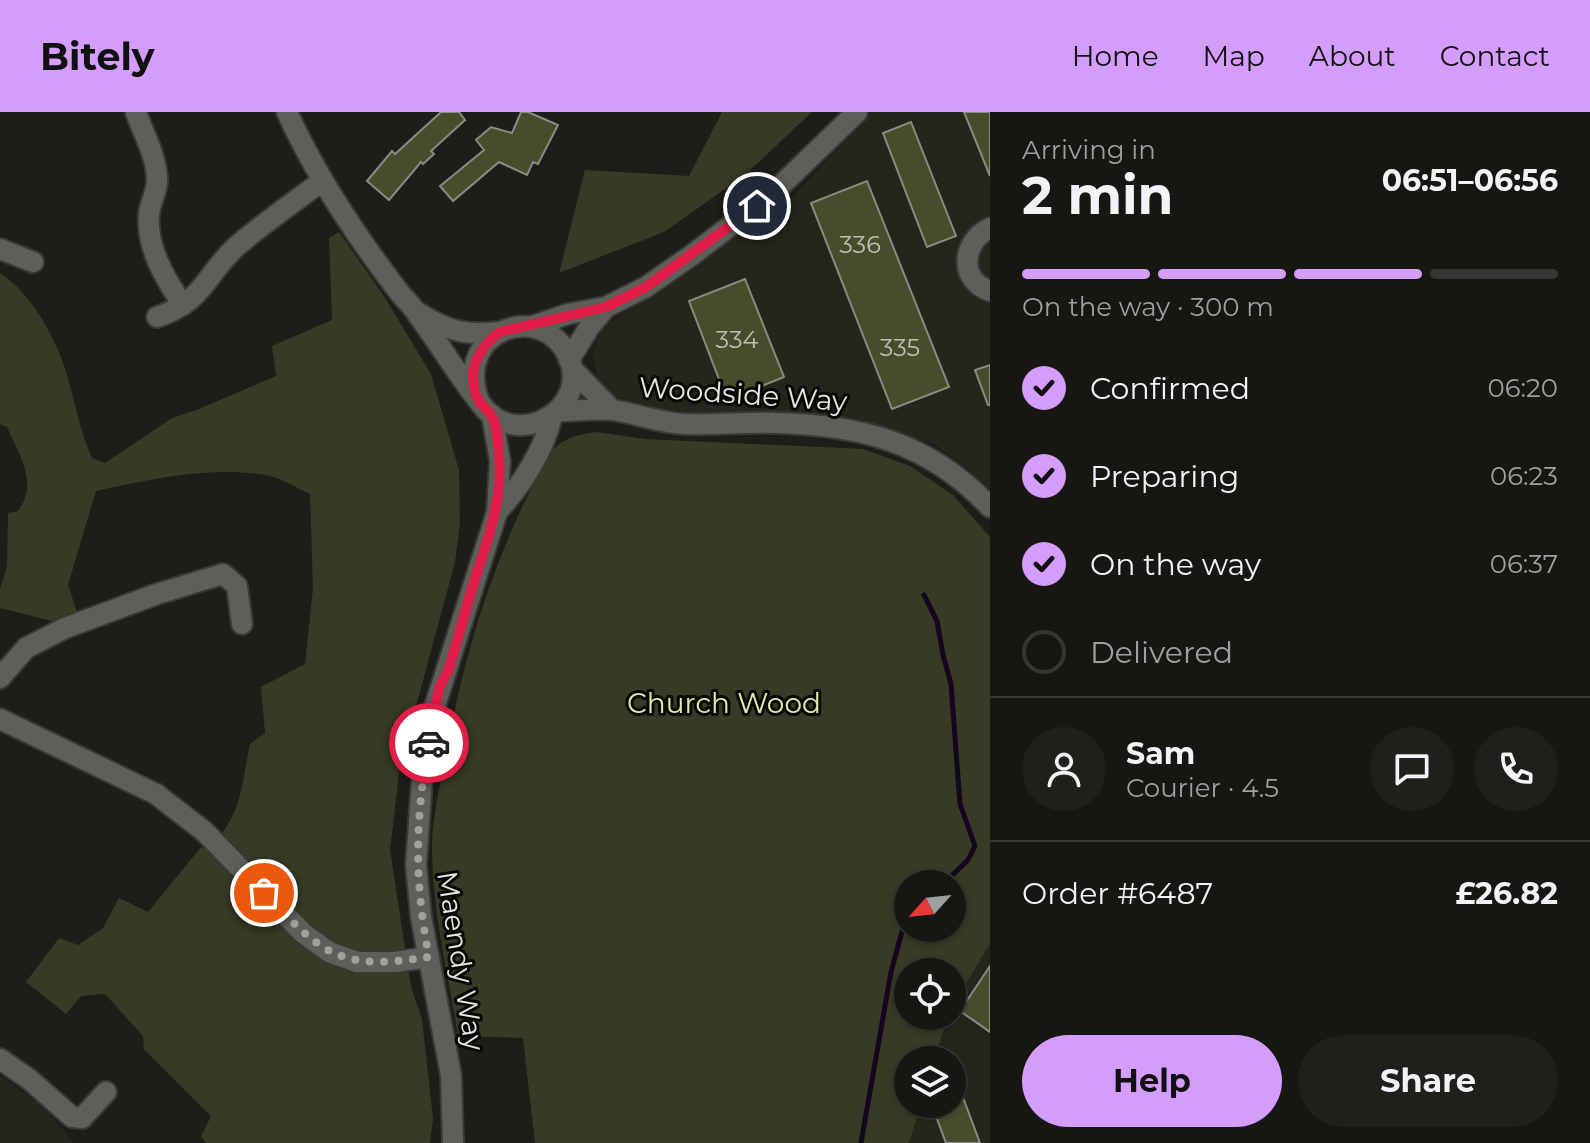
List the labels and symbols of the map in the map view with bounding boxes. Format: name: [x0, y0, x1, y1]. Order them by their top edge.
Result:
pin: [723, 172, 791, 240]
house number: 336: [839, 230, 881, 259]
house number: 334: [716, 325, 759, 354]
house number: 335: [880, 333, 920, 362]
street label: Woodside Way: [638, 370, 849, 418]
park label: Church Wood: [627, 686, 821, 720]
courier: [389, 703, 469, 783]
pin: [230, 859, 298, 927]
street label: Maendy Way: [430, 869, 492, 1054]
north arrow: [894, 870, 966, 942]

